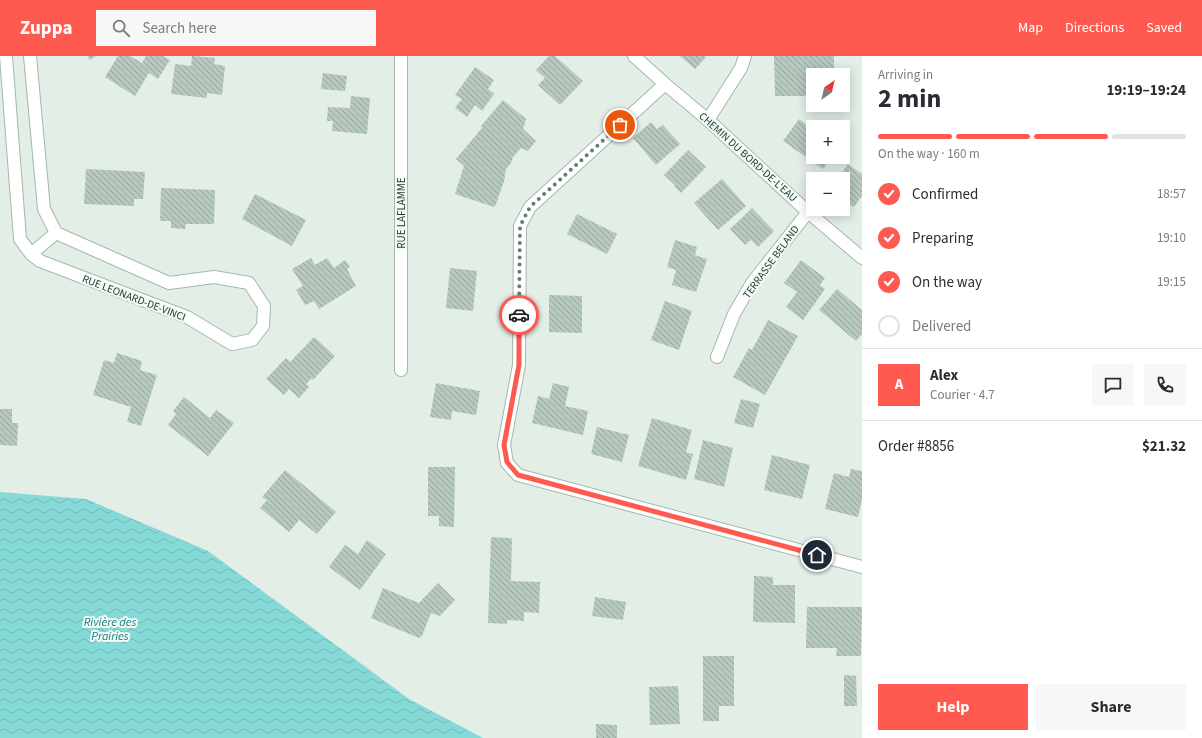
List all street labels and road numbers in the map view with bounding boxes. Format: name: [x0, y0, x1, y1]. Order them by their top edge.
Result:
street label: CHEMIN DU BORD-DE-L'EAU: [696, 109, 800, 205]
street label: RUE LAFLAMME: [394, 177, 409, 249]
street label: TERRASSE BELAND: [739, 222, 803, 302]
street label: RUE LEONARD-DE-VINCI: [80, 271, 188, 325]

